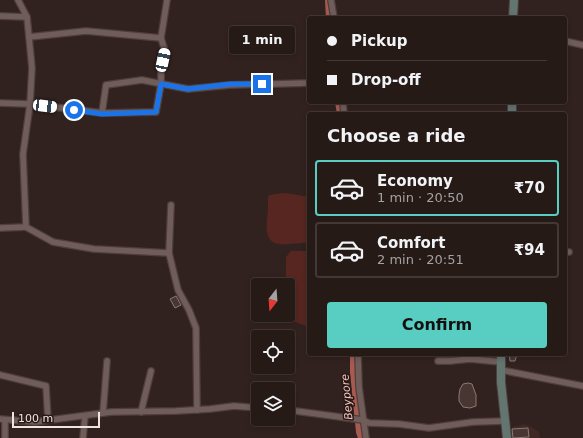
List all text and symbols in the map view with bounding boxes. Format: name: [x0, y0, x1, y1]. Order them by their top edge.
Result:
callout: 1 min: [229, 26, 295, 54]
text: 1 min: [242, 32, 282, 47]
text: Pickup: [351, 32, 407, 50]
car: [155, 47, 171, 73]
text: Drop-off: [351, 71, 421, 89]
route end: [253, 75, 271, 93]
car: [32, 99, 58, 113]
route start: [65, 101, 83, 119]
text: Choose a ride: [327, 125, 466, 146]
icon: car: [329, 170, 365, 206]
text: Economy: [377, 172, 453, 190]
text: ₹70: [514, 179, 545, 197]
text: 1 min · 20:50: [377, 190, 464, 205]
icon: car: [329, 232, 365, 268]
text: Comfort: [377, 234, 445, 252]
text: ₹94: [514, 241, 545, 259]
text: 2 min · 20:51: [377, 252, 464, 267]
north arrow: [251, 278, 295, 322]
map controls: [251, 278, 295, 426]
button: Confirm: [327, 302, 547, 348]
button: locate: [251, 330, 295, 374]
water label: Beypore: [339, 373, 355, 420]
button: layers: [251, 382, 295, 426]
scale bar: [12, 410, 100, 429]
text: 100 m: [18, 412, 53, 425]

